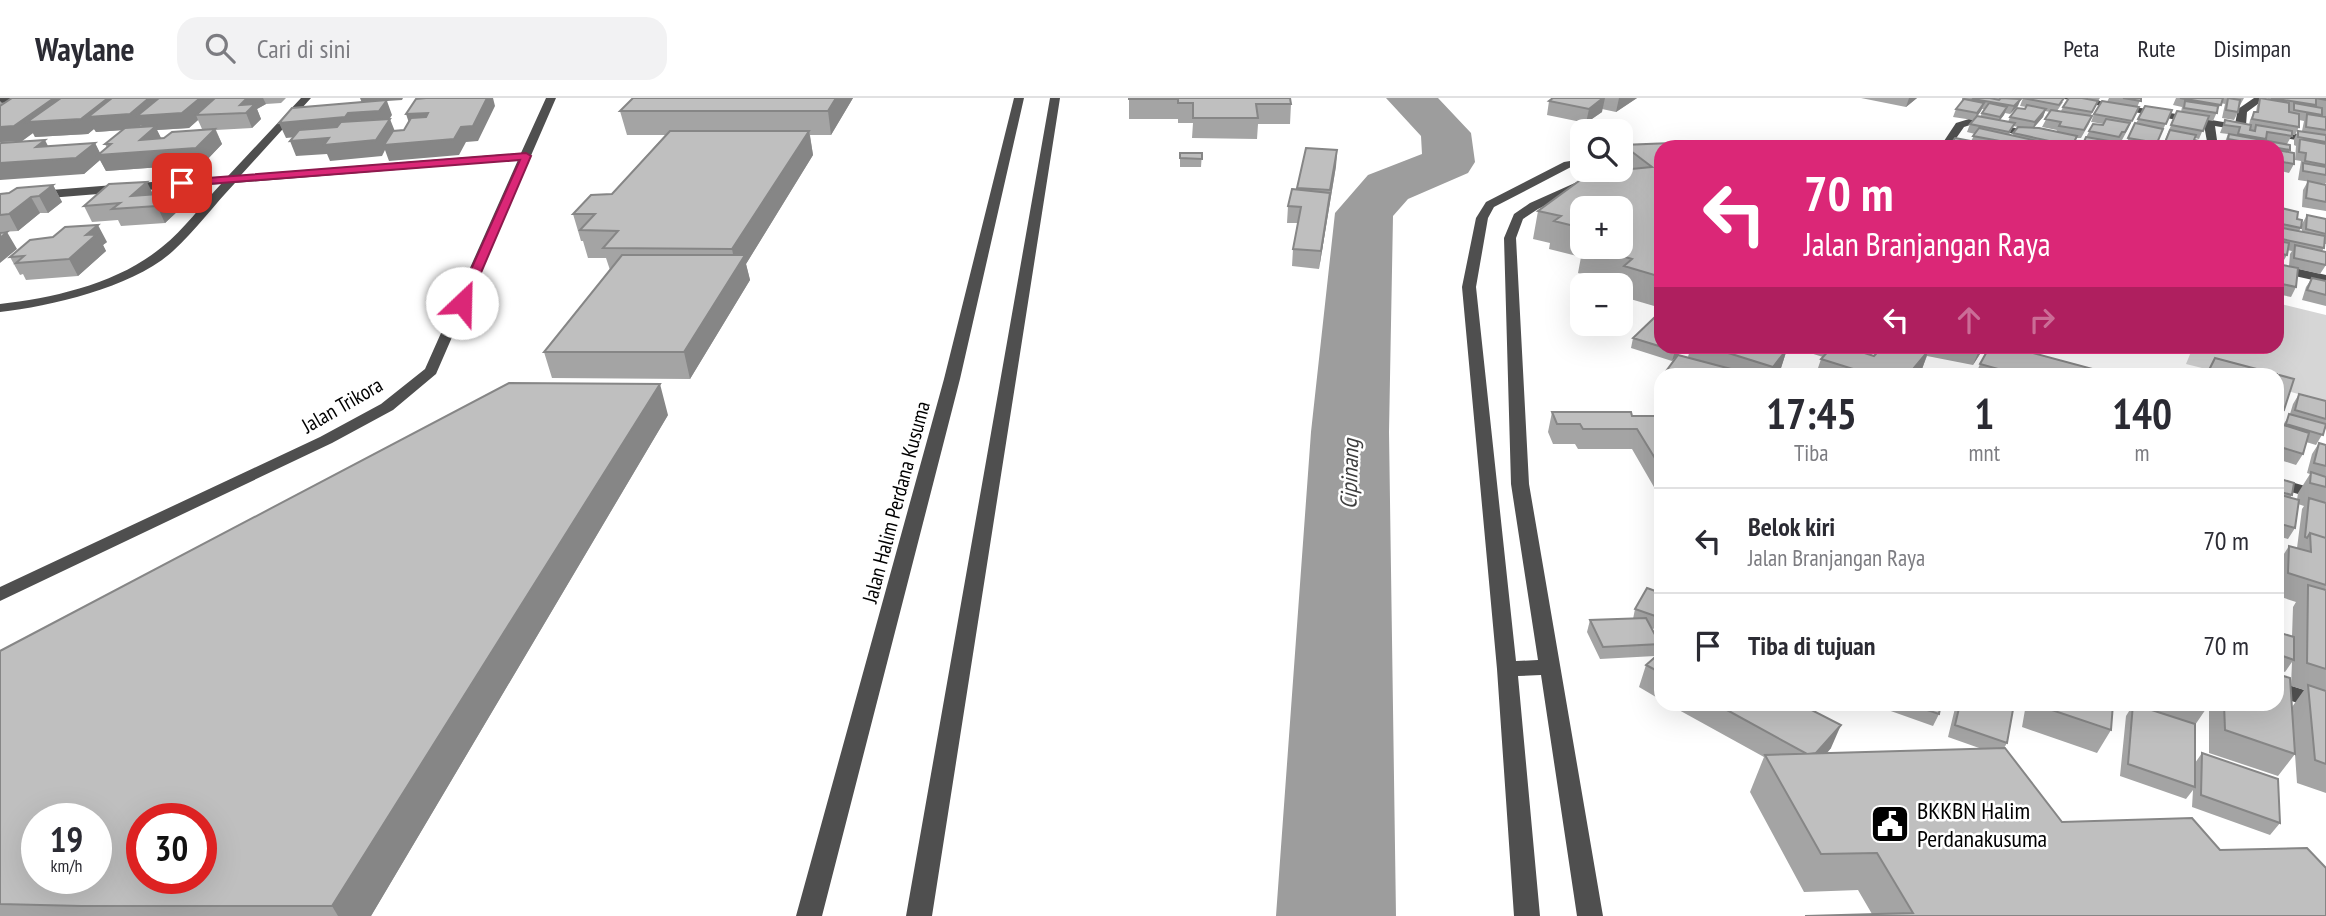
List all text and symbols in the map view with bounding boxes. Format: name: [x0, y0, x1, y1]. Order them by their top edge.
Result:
search box: [177, 17, 667, 80]
text: Waylane: [35, 27, 135, 70]
icon: search: [201, 29, 239, 67]
text: Cari di sini: [257, 32, 351, 65]
text: Peta: [2063, 33, 2099, 64]
text: Rute: [2137, 33, 2176, 64]
text: Disimpan: [2214, 33, 2291, 64]
map controls: [1570, 119, 1633, 336]
button: search: [1570, 119, 1633, 182]
pin: [152, 153, 212, 213]
text: 70 m: [1804, 161, 1893, 225]
icon: arrive: [163, 164, 201, 202]
icon: left: [1689, 168, 1780, 259]
button: +: [1570, 196, 1633, 259]
text: Jalan Branjangan Raya: [1804, 223, 2050, 265]
position arrow: [425, 266, 499, 340]
button: −: [1570, 273, 1633, 336]
icon: left: [1877, 301, 1915, 339]
icon: ahead: [1950, 301, 1988, 339]
icon: right: [2023, 301, 2061, 339]
street label: Jalan Trikora: [296, 371, 387, 439]
text: 17:45: [1766, 386, 1857, 441]
text: 1: [1974, 386, 1994, 441]
text: 140: [2112, 386, 2172, 441]
street label: Jalan Halim Perdana Kusuma: [856, 398, 936, 607]
water label: Cipinang: [1333, 437, 1365, 509]
text: Tiba: [1794, 438, 1829, 467]
text: mnt: [1969, 438, 2000, 467]
text: m: [2135, 438, 2150, 467]
text: Belok kiri: [1748, 510, 1835, 543]
icon: left: [1689, 522, 1727, 560]
text: 70 m: [2203, 524, 2249, 557]
text: Jalan Branjangan Raya: [1748, 543, 1925, 572]
icon: arrive: [1689, 627, 1727, 665]
text: Tiba di tujuan: [1748, 629, 1876, 662]
text: 70 m: [2203, 629, 2249, 662]
place label: BKKBN Halim Perdanakusuma: [1917, 795, 2047, 854]
speed limit sign: 30: [126, 803, 217, 894]
public building icon: BKKBN Halim Perdanakusuma: [1869, 803, 1911, 845]
text: 19: [50, 816, 83, 862]
text: km/h: [51, 854, 82, 877]

